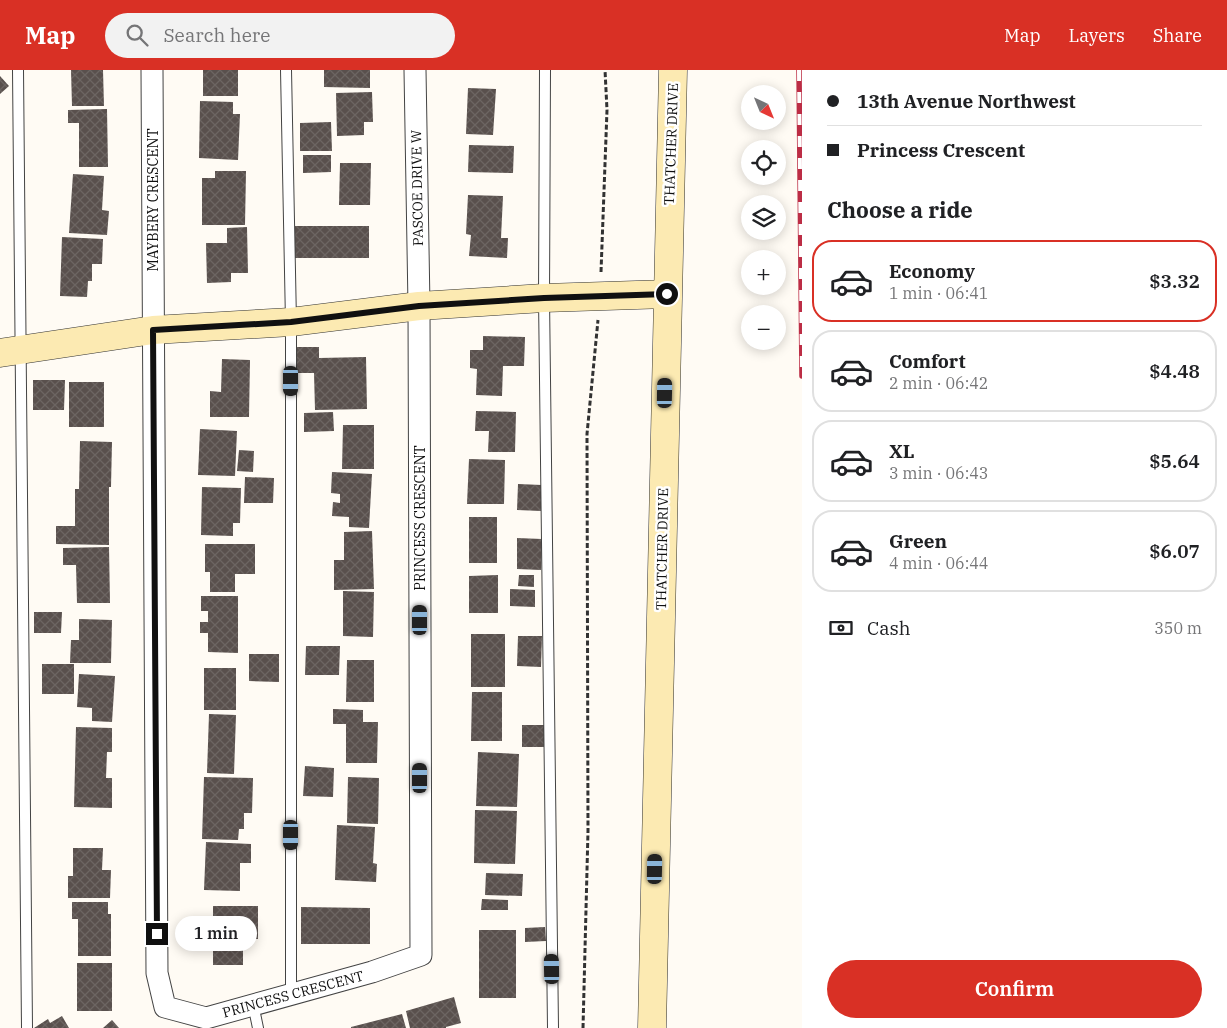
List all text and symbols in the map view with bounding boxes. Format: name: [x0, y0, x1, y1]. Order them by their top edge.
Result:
search box: [105, 13, 455, 58]
text: Map: [25, 19, 75, 51]
icon: search: [123, 21, 151, 49]
text: Search here: [163, 23, 270, 47]
text: Map: [1004, 24, 1041, 47]
text: Layers: [1069, 24, 1125, 47]
text: Share: [1153, 24, 1202, 47]
street label: THATCHER DRIVE: [660, 83, 682, 205]
north arrow: [741, 85, 786, 130]
map controls: [741, 85, 786, 350]
text: 13th Avenue Northwest: [857, 89, 1076, 113]
street label: MAYBERY CRESCENT: [144, 128, 162, 272]
street label: PASCOE DRIVE W: [407, 129, 427, 246]
text: Princess Crescent: [857, 138, 1025, 162]
button: locate: [741, 140, 786, 185]
button: layers: [741, 195, 786, 240]
text: Choose a ride: [827, 195, 973, 224]
button: +: [741, 250, 786, 295]
icon: car: [829, 259, 874, 304]
text: Economy: [889, 259, 975, 283]
text: $3.32: [1149, 269, 1200, 293]
route start: [656, 283, 678, 305]
text: 1 min · 06:41: [889, 283, 988, 303]
button: −: [741, 305, 786, 350]
icon: car: [829, 349, 874, 394]
text: Comfort: [889, 349, 966, 373]
text: $4.48: [1149, 359, 1200, 383]
car: [283, 366, 298, 396]
text: 2 min · 06:42: [889, 373, 988, 393]
car: [657, 378, 672, 408]
icon: car: [829, 439, 874, 484]
text: XL: [889, 439, 915, 463]
street label: PRINCESS CRESCENT: [411, 445, 429, 591]
text: $5.64: [1149, 449, 1200, 473]
text: 3 min · 06:43: [889, 463, 988, 483]
street label: THATCHER DRIVE: [652, 488, 672, 610]
icon: car: [829, 529, 874, 574]
text: Green: [889, 529, 947, 553]
text: $6.07: [1149, 539, 1200, 563]
text: 4 min · 06:44: [889, 553, 988, 573]
car: [412, 605, 427, 635]
icon: cash: [827, 614, 855, 642]
text: Cash: [867, 616, 911, 640]
text: 350 m: [1154, 618, 1202, 638]
car: [412, 763, 427, 793]
car: [283, 820, 298, 850]
car: [647, 854, 662, 884]
callout: 1 min: [174, 916, 257, 952]
route end: [146, 923, 168, 945]
text: 1 min: [194, 923, 238, 943]
car: [544, 954, 559, 984]
button: Confirm: [827, 960, 1202, 1018]
street label: PRINCESS CRESCENT: [220, 966, 366, 1022]

